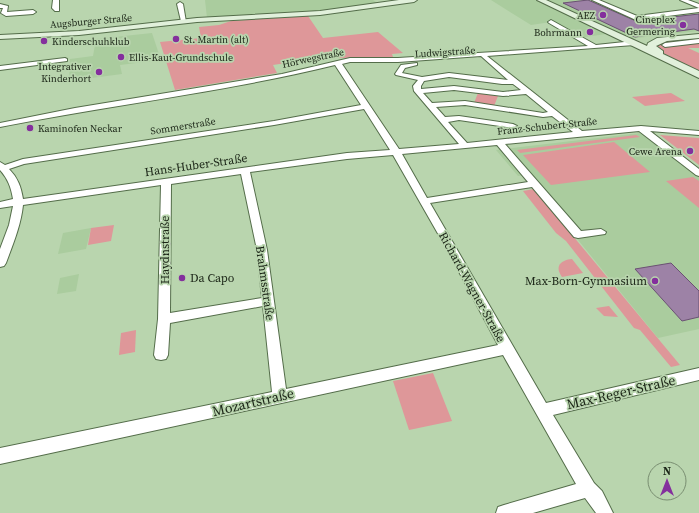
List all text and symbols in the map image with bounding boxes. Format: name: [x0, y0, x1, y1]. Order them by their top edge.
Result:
place label: AEZ: [577, 9, 595, 22]
marker: AEZ: [598, 10, 608, 20]
street label: Augsburger Straße: [49, 11, 133, 31]
place label: Cineplex Germering: [626, 13, 676, 38]
marker: Cineplex Germering: [678, 20, 688, 30]
place label: Bohrmann: [534, 26, 582, 39]
marker: Bohrmann: [585, 27, 595, 37]
place label: St. Martin (alt): [184, 33, 249, 46]
marker: St. Martin (alt): [171, 34, 181, 44]
place label: Kinderschuhklub: [52, 35, 130, 48]
marker: Kinderschuhklub: [39, 36, 49, 46]
street label: Ludwigstraße: [414, 43, 476, 61]
street label: Hörwegstraße: [281, 45, 345, 71]
place label: Ellis-Kaut-Grundschule: [129, 51, 233, 64]
marker: Ellis-Kaut-Grundschule: [116, 52, 126, 62]
place label: Integrativer Kinderhort: [38, 60, 92, 85]
marker: Integrativer Kinderhort: [94, 67, 104, 77]
street label: Sommerstraße: [150, 114, 216, 138]
street label: Franz-Schubert-Straße: [496, 114, 598, 138]
place label: Kaminofen Neckar: [38, 122, 123, 135]
marker: Kaminofen Neckar: [25, 123, 35, 133]
place label: Cewe Arena: [629, 145, 683, 158]
marker: Cewe Arena: [685, 146, 695, 156]
street label: Hans-Huber-Straße: [144, 150, 248, 180]
street label: Haydnstraße: [157, 216, 173, 284]
street label: Richard-Wagner-Straße: [435, 229, 509, 345]
street label: Brahmsstraße: [252, 245, 278, 321]
place label: Da Capo: [190, 270, 235, 286]
marker: Da Capo: [177, 273, 187, 283]
place label: Max-Born-Gymnasium: [525, 273, 647, 289]
marker: Max-Born-Gymnasium: [650, 276, 660, 286]
street label: Max-Reger-Straße: [565, 370, 677, 414]
street label: Mozartstraße: [210, 383, 296, 421]
north arrow: [647, 461, 687, 501]
text: N: [663, 464, 671, 479]

